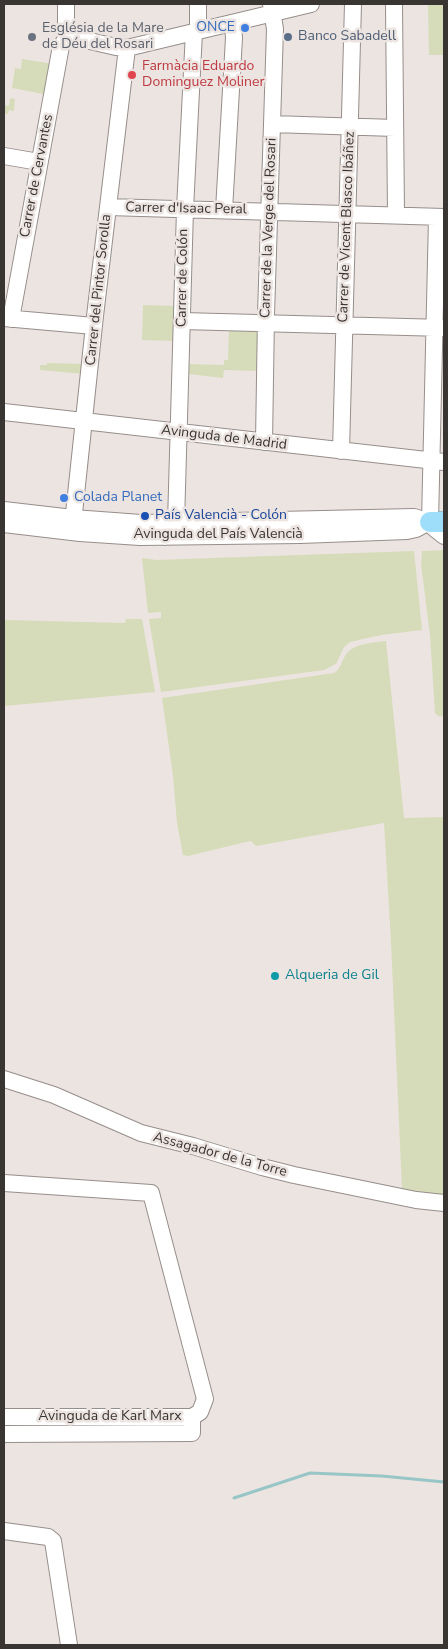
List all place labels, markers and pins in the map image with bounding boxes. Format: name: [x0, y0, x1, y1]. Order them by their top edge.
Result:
place label: ONCE: [196, 20, 235, 36]
place label: Església de la Mare de Déu del Rosari: [42, 21, 164, 54]
marker: ONCE: [239, 22, 251, 34]
place label: Banco Sabadell: [298, 29, 396, 45]
marker: Església de la Mare de Déu del Rosari: [26, 31, 38, 43]
marker: Banco Sabadell: [282, 31, 294, 43]
place label: Farmàcia Eduardo Dominguez Moliner: [142, 59, 264, 92]
marker: Farmàcia Eduardo Dominguez Moliner: [126, 69, 138, 81]
place label: Colada Planet: [74, 490, 162, 506]
marker: Colada Planet: [58, 492, 70, 504]
place label: País Valencià - Colón: [155, 508, 287, 524]
marker: País Valencià - Colón: [139, 510, 151, 522]
place label: Alqueria de Gil: [285, 968, 379, 984]
marker: Alqueria de Gil: [269, 970, 281, 982]

